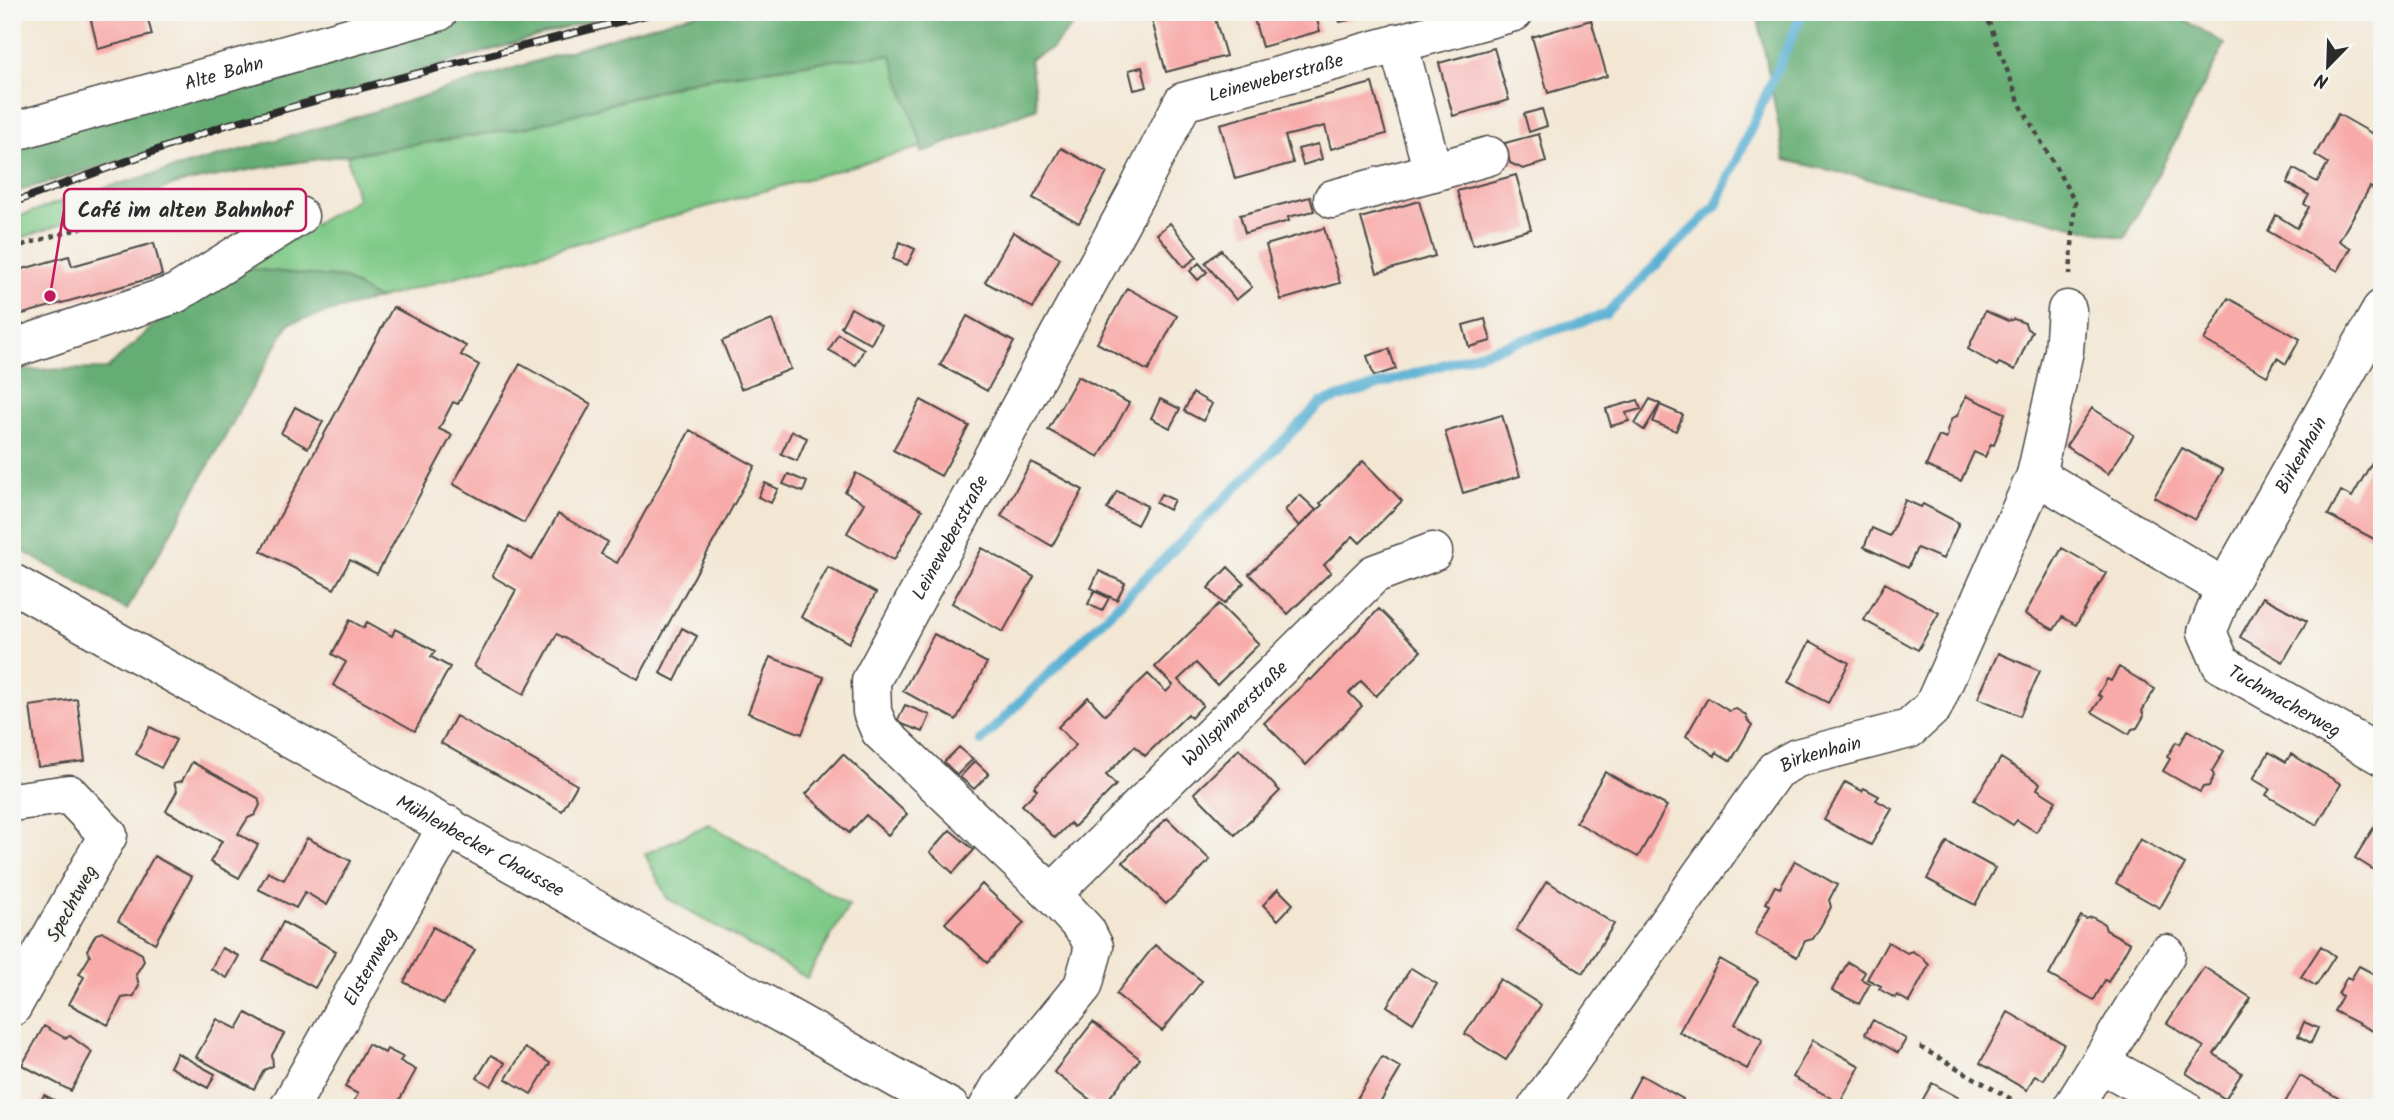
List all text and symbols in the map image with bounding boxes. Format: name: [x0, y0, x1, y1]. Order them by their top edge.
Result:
north arrow: [2292, 32, 2362, 102]
street label: Leineweberstraße: [1205, 46, 1348, 111]
street label: Alte Bahn: [181, 49, 267, 100]
text: N: [2311, 64, 2334, 96]
callout: Café im alten Bahnhof: [64, 189, 306, 231]
text: Café im alten Bahnhof: [78, 195, 294, 228]
street label: Birkenhain: [2268, 411, 2336, 500]
street label: Leineweberstraße: [905, 470, 998, 606]
street label: Wollspinnerstraße: [1175, 654, 1296, 774]
street label: Tuchmacherweg: [2222, 658, 2346, 746]
street label: Birkenhain: [1774, 729, 1865, 782]
street label: Mühlenbecker Chaussee: [390, 788, 570, 906]
street label: Spechtweg: [39, 860, 106, 948]
street label: Elsternweg: [336, 922, 405, 1012]

